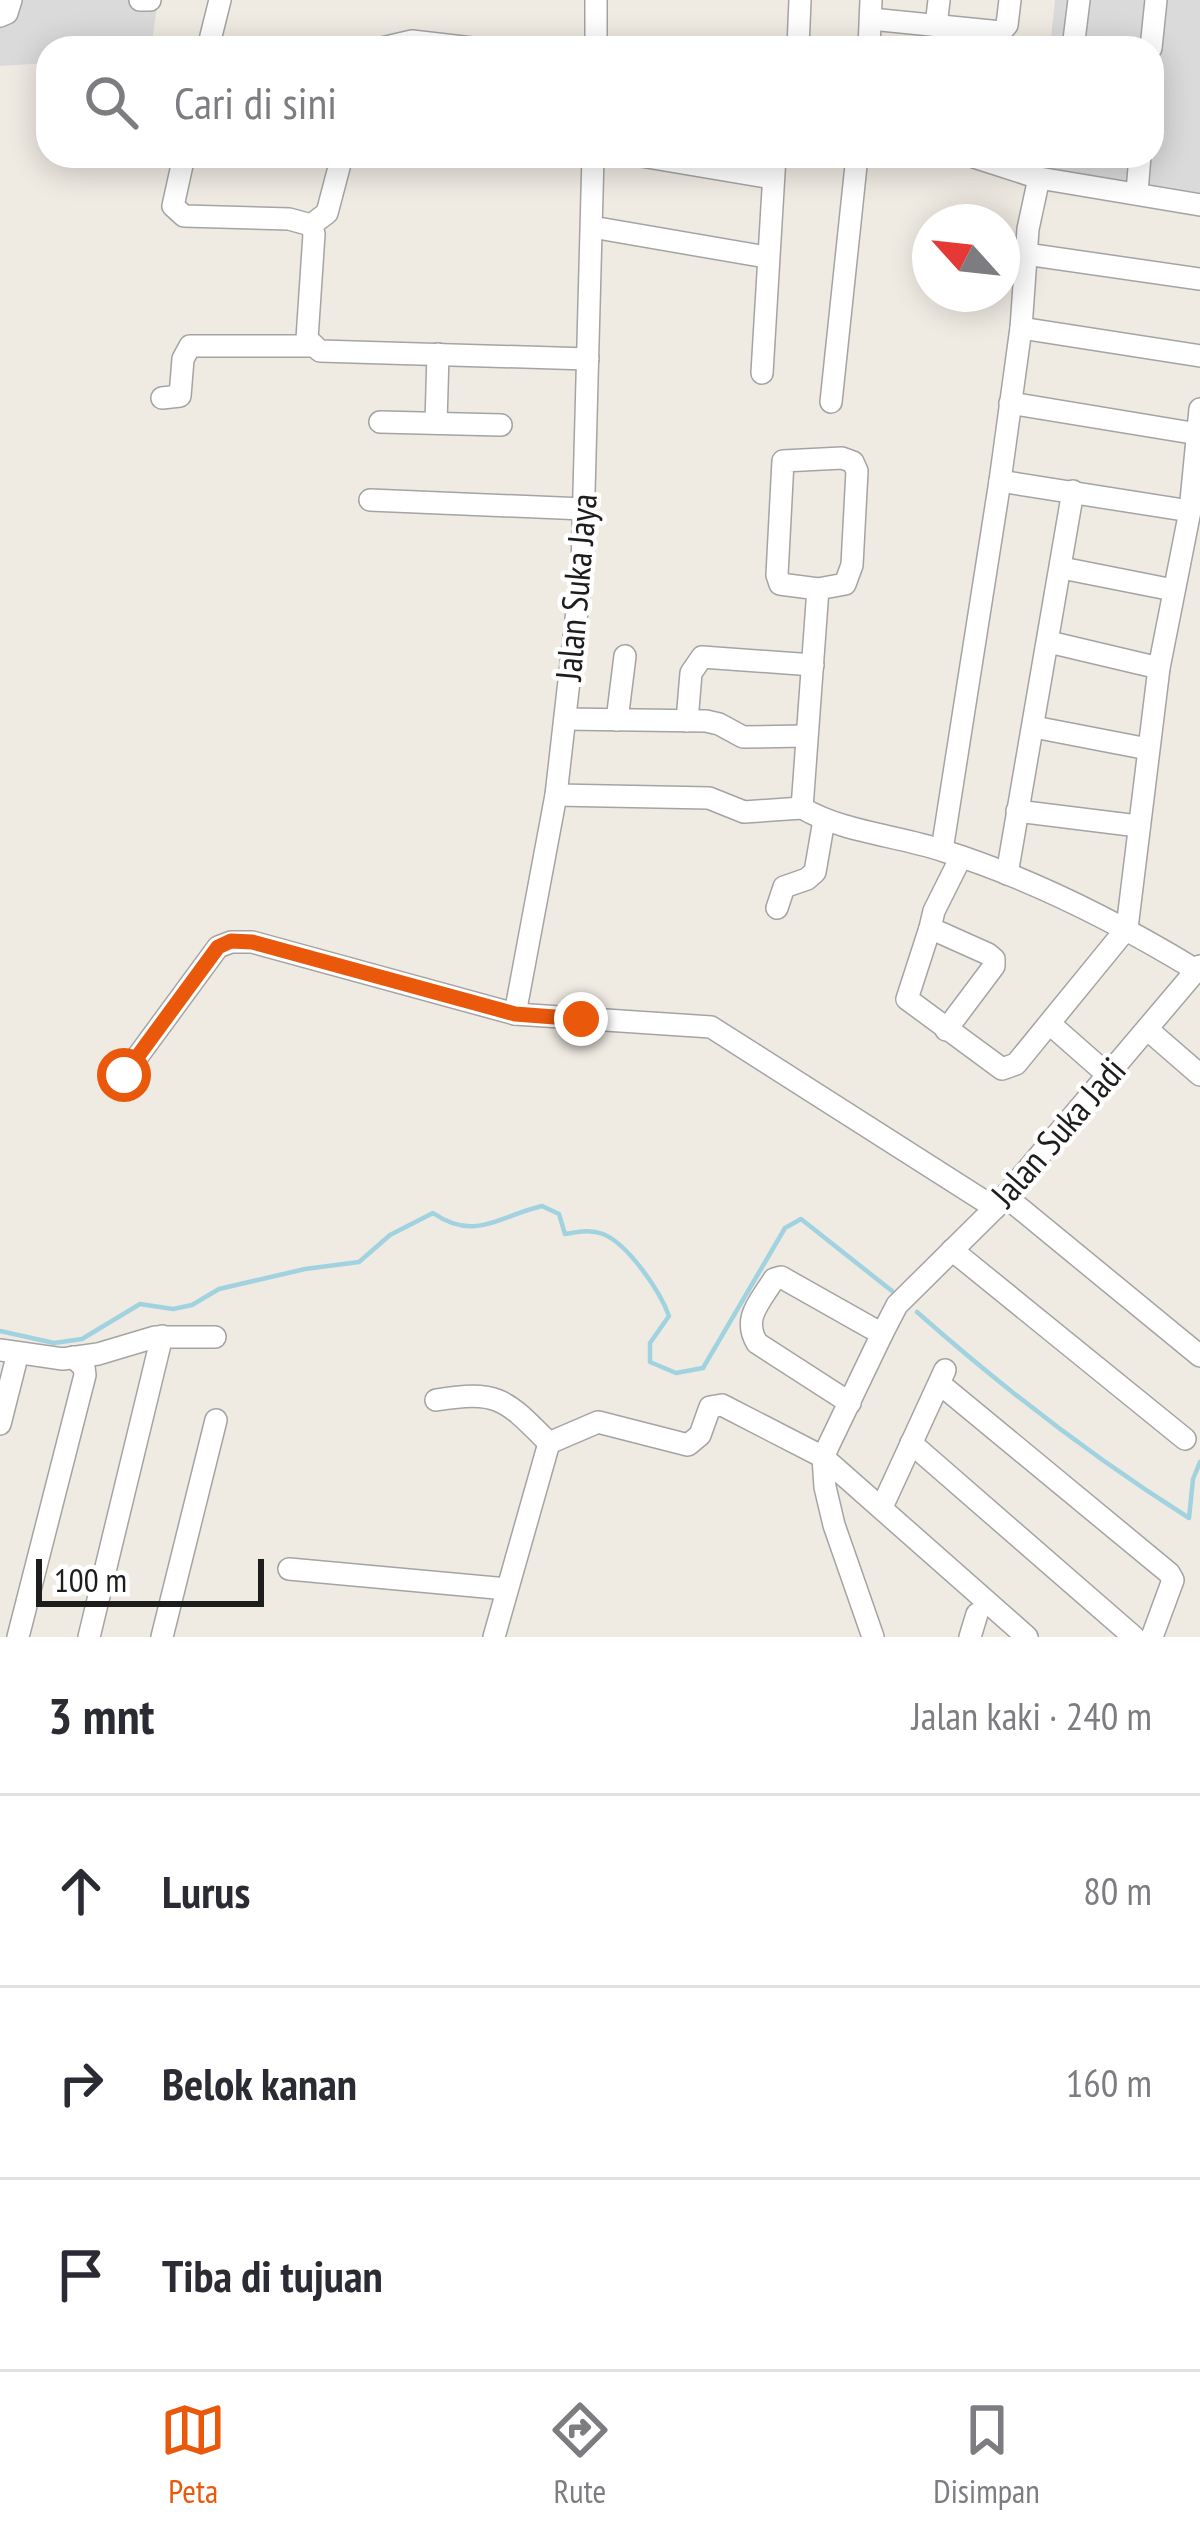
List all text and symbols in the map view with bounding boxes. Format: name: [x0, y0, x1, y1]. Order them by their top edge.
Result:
search box: [36, 36, 1164, 168]
icon: search: [78, 69, 144, 135]
text: Cari di sini: [174, 73, 337, 131]
north arrow: [912, 204, 1020, 312]
street label: Jalan Suka Jaya: [544, 492, 607, 683]
route end: [554, 992, 608, 1046]
street label: Jalan Suka Jadi: [979, 1047, 1135, 1217]
route start: [97, 1048, 151, 1102]
scale bar: [36, 1553, 264, 1606]
text: 100 m: [54, 1558, 127, 1601]
text: 3 mnt: [48, 1682, 154, 1748]
text: Jalan kaki · 240 m: [911, 1690, 1152, 1741]
icon: ahead: [48, 1858, 114, 1924]
text: Lurus: [162, 1862, 250, 1920]
text: 80 m: [1083, 1865, 1152, 1916]
icon: right: [48, 2050, 114, 2116]
text: Belok kanan: [162, 2054, 357, 2112]
text: 160 m: [1066, 2057, 1152, 2108]
icon: arrive: [48, 2242, 114, 2308]
text: Tiba di tujuan: [162, 2246, 383, 2304]
tab: Peta: [160, 2397, 226, 2512]
tab: Rute: [547, 2397, 613, 2512]
tab: Disimpan: [933, 2397, 1040, 2512]

